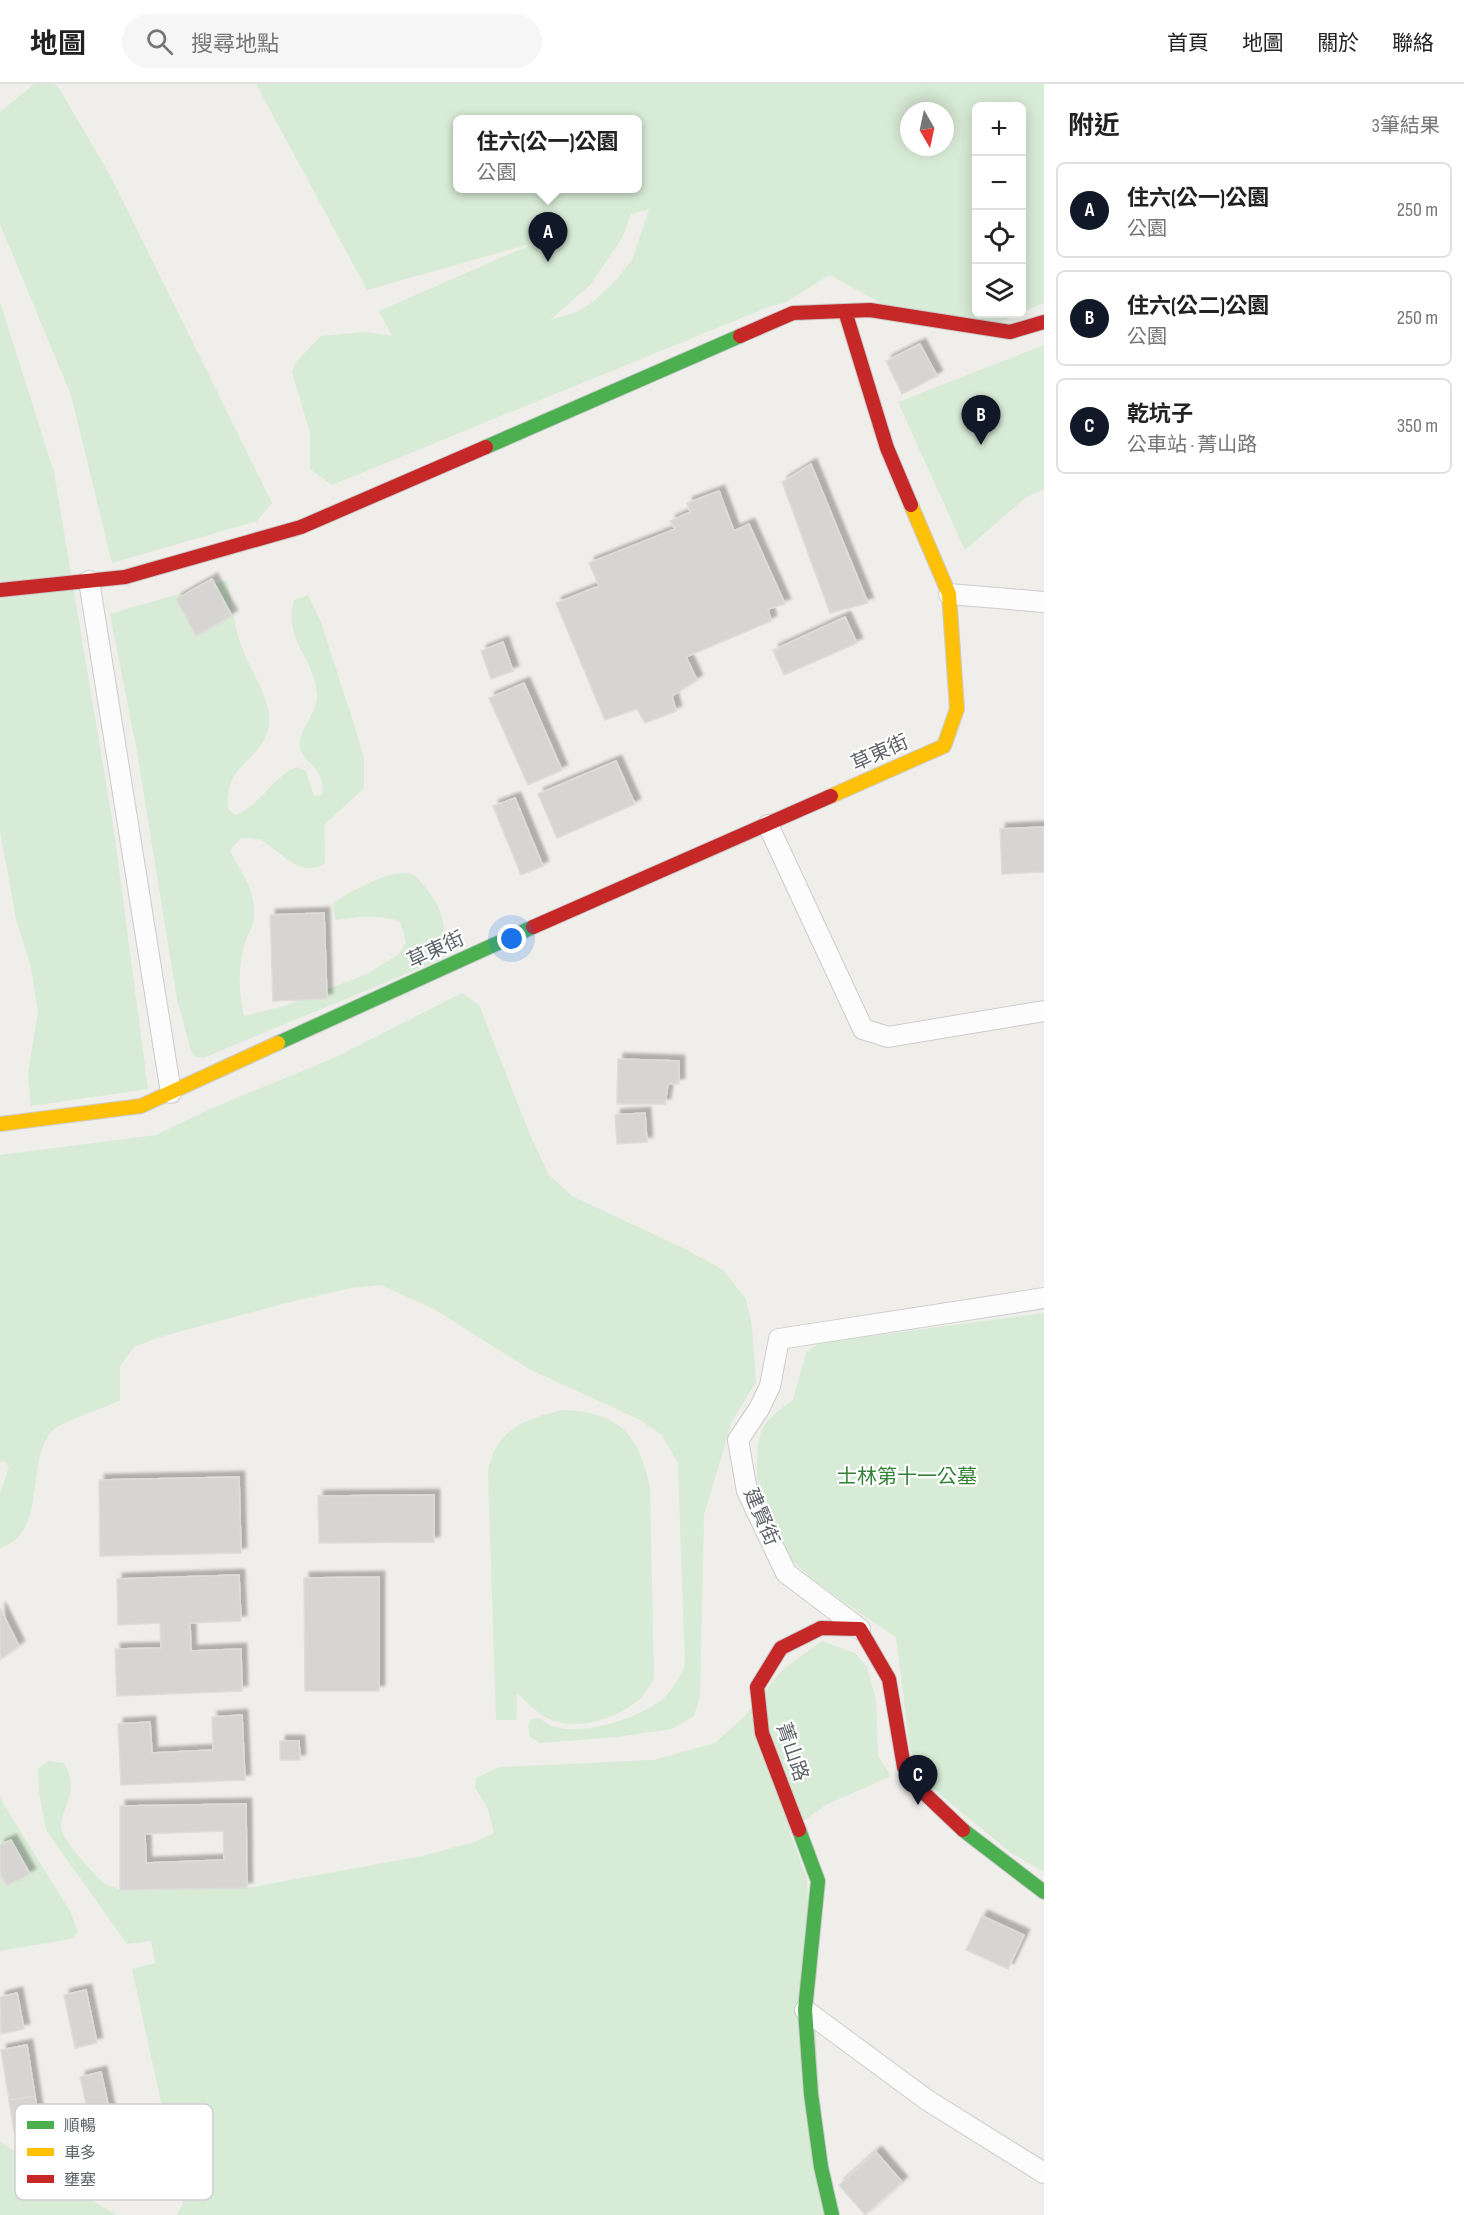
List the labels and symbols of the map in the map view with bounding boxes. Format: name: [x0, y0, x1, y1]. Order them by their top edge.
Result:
north arrow: [900, 102, 954, 156]
pin: A: [528, 212, 568, 262]
pin: B: [962, 396, 1000, 445]
street label: 草東街: [848, 730, 912, 776]
your location: [497, 924, 526, 953]
street label: 草東街: [404, 926, 468, 974]
park label: 士林第十一公墓: [837, 1465, 977, 1489]
street label: 建賢街: [738, 1485, 784, 1549]
street label: 菁山路: [771, 1720, 813, 1784]
pin: C: [898, 1756, 938, 1805]
legend: [15, 2104, 213, 2200]
text: 順暢: [64, 2117, 96, 2136]
text: 車多: [64, 2144, 96, 2163]
text: 壅塞: [64, 2171, 96, 2190]

